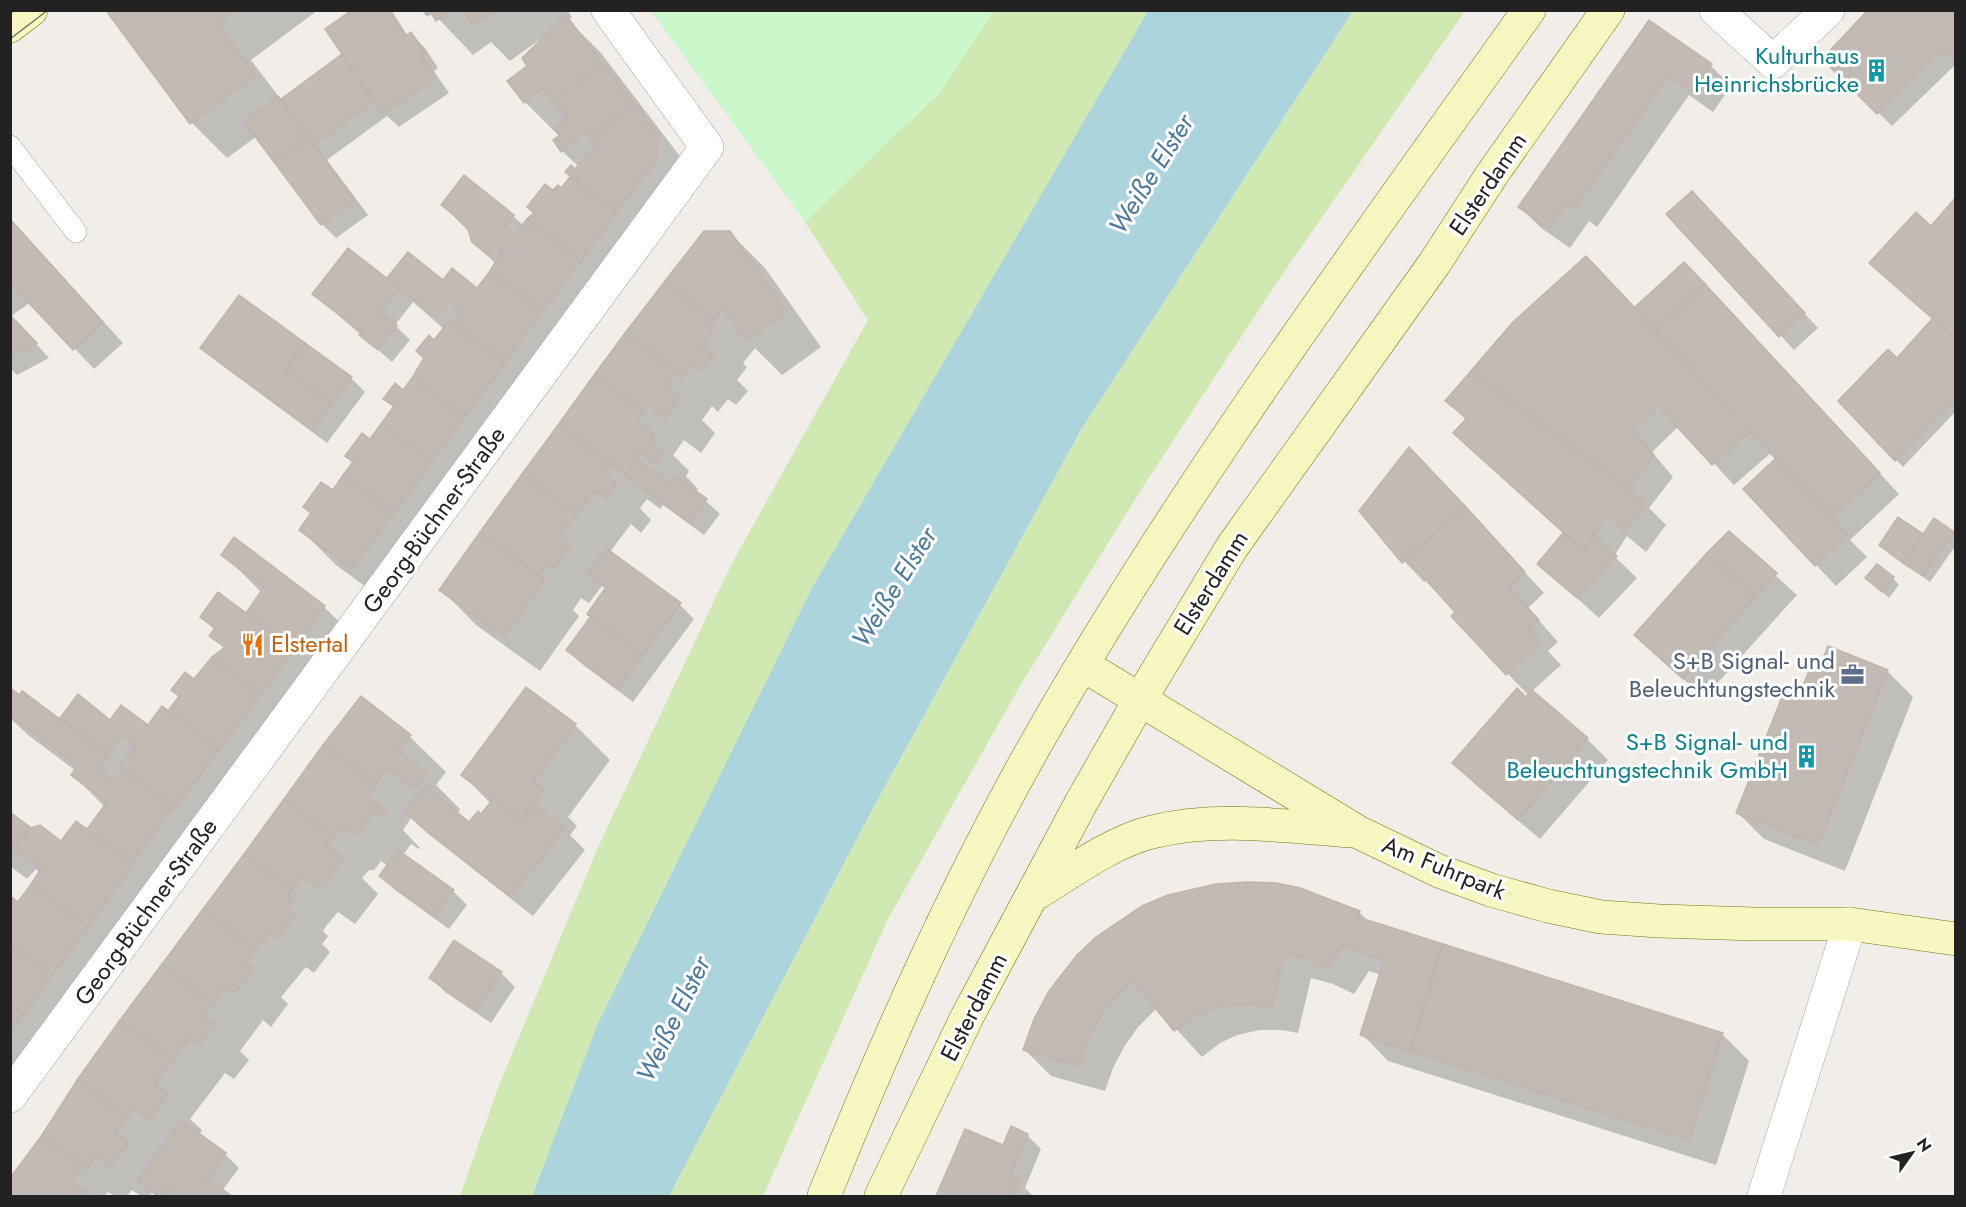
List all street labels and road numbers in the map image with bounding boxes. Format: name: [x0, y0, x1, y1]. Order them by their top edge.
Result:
street label: Elsterdamm: [1440, 125, 1535, 242]
street label: Georg-Büchner-Straße: [354, 419, 513, 620]
street label: Elsterdamm: [1165, 524, 1257, 642]
street label: Georg-Büchner-Straße: [66, 811, 225, 1012]
street label: Am Fuhrpark: [1377, 827, 1512, 908]
street label: Elsterdamm: [931, 947, 1016, 1067]

